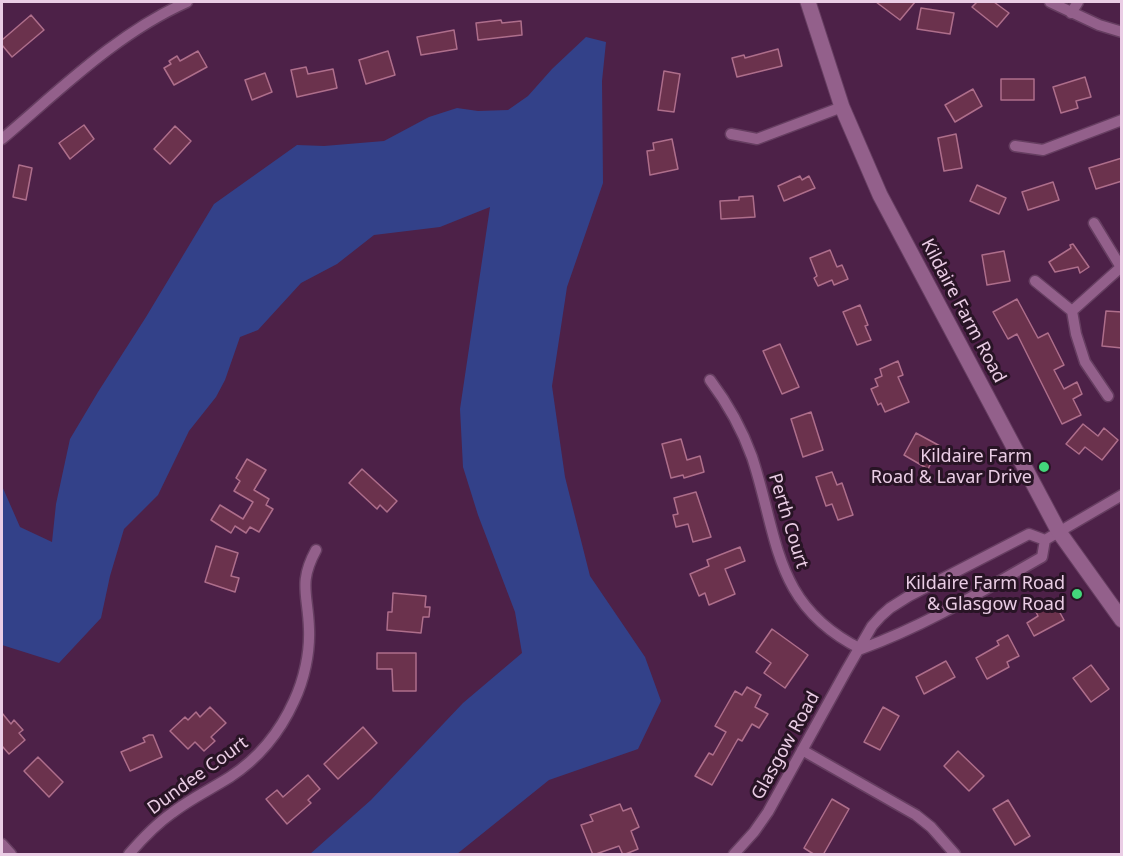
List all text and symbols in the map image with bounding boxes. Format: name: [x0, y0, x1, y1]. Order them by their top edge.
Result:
street label: Kildaire Farm Road: [916, 235, 1010, 387]
place label: Kildaire Farm Road & Lavar Drive: [871, 446, 1032, 488]
marker: Kildaire Farm Road & Lavar Drive: [1037, 460, 1051, 474]
street label: Perth Court: [763, 471, 813, 571]
place label: Kildaire Farm Road & Glasgow Road: [905, 573, 1065, 616]
marker: Kildaire Farm Road & Glasgow Road: [1070, 587, 1084, 601]
street label: Glasgow Road: [747, 688, 825, 804]
street label: Dundee Court: [144, 732, 252, 820]

